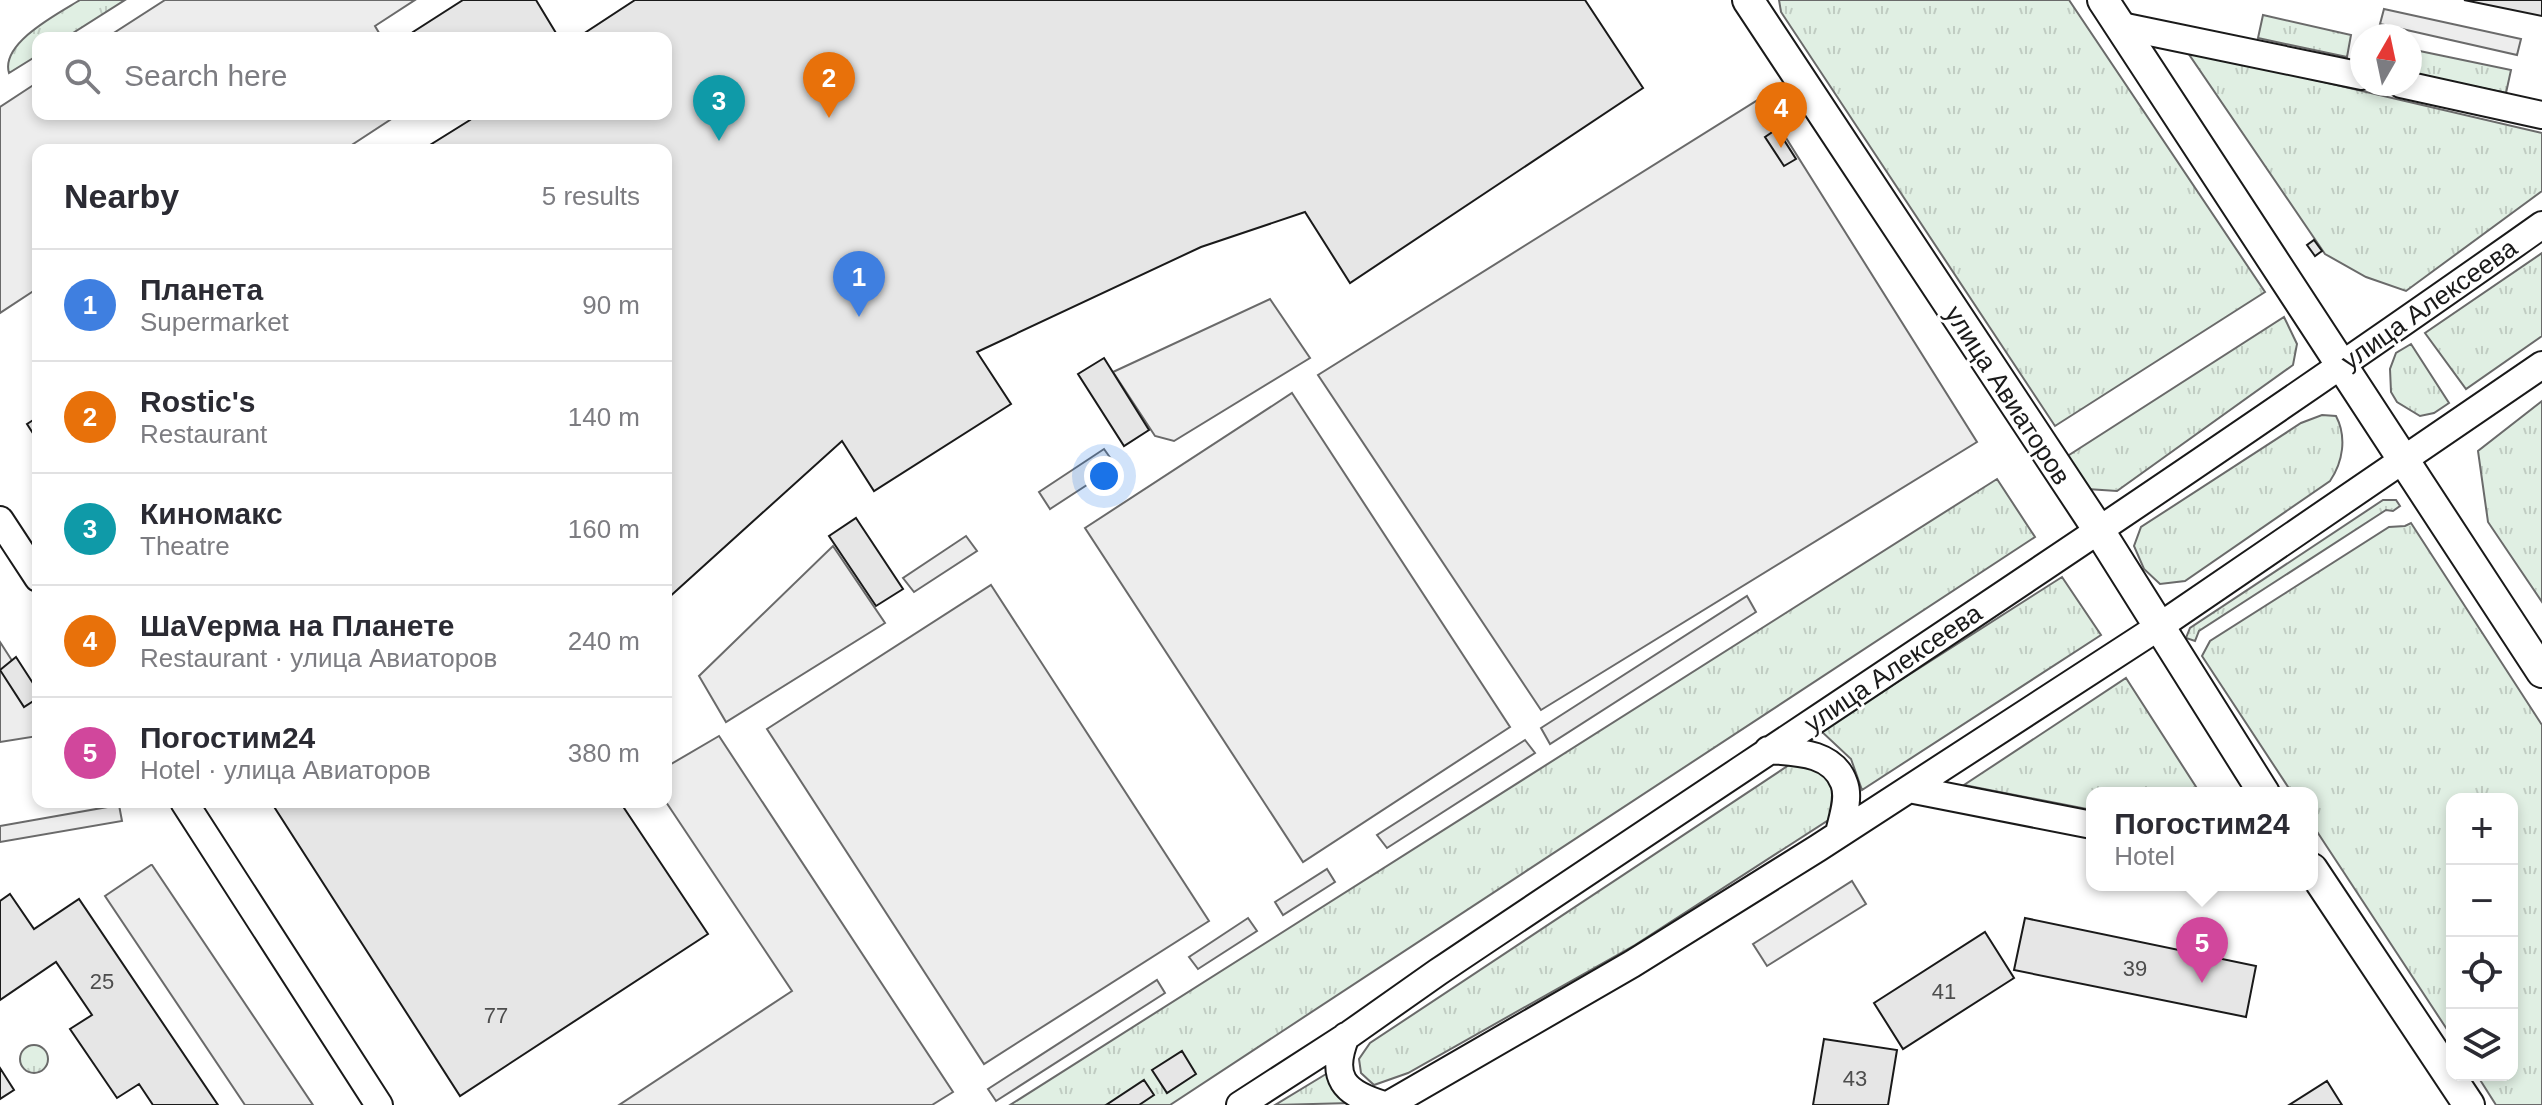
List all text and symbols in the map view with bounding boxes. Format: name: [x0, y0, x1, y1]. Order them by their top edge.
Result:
north arrow: [2350, 24, 2422, 96]
search box: [32, 32, 672, 120]
pin: 2: [803, 52, 855, 118]
icon: search: [60, 54, 104, 98]
text: Search here: [124, 59, 287, 92]
pin: 3: [693, 75, 745, 141]
pin: 4: [1755, 82, 1807, 148]
text: Nearby: [64, 177, 179, 215]
text: 5 results: [542, 181, 640, 211]
street label: улица Алексеева: [2336, 232, 2523, 376]
pin: 1: [833, 251, 885, 317]
text: Планета: [140, 273, 263, 306]
text: 1: [83, 290, 97, 320]
text: 90 m: [582, 290, 640, 320]
street label: улица Авиаторов: [1939, 300, 2077, 490]
text: Supermarket: [140, 307, 289, 337]
text: Rostic's: [140, 385, 256, 418]
text: 2: [83, 402, 97, 432]
text: 140 m: [568, 402, 640, 432]
text: Restaurant: [140, 419, 267, 449]
your location: [1084, 456, 1124, 496]
text: Киномакс: [140, 497, 283, 530]
text: 3: [83, 514, 97, 544]
text: 160 m: [568, 514, 640, 544]
text: Theatre: [140, 531, 230, 561]
street label: улица Алексеева: [1799, 597, 1988, 738]
text: ШаVерма на Планете: [140, 609, 455, 642]
text: 4: [83, 626, 97, 656]
text: 240 m: [568, 626, 640, 656]
text: Restaurant · улица Авиаторов: [140, 643, 497, 673]
text: Погостим24: [140, 721, 315, 754]
text: 5: [83, 738, 97, 768]
text: 380 m: [568, 738, 640, 768]
text: Hotel · улица Авиаторов: [140, 755, 431, 785]
popup: [2086, 787, 2318, 891]
map controls: [2446, 793, 2518, 1081]
button: +: [2446, 793, 2518, 865]
text: Погостим24: [2114, 807, 2290, 840]
text: Hotel: [2114, 841, 2175, 871]
button: −: [2446, 865, 2518, 937]
pin: 5: [2176, 917, 2228, 983]
button: locate: [2446, 937, 2518, 1009]
house number: 39: [2123, 956, 2147, 981]
house number: 25: [90, 969, 114, 994]
house number: 41: [1932, 979, 1956, 1004]
house number: 77: [484, 1003, 508, 1028]
button: layers: [2446, 1009, 2518, 1081]
house number: 43: [1843, 1066, 1867, 1091]

